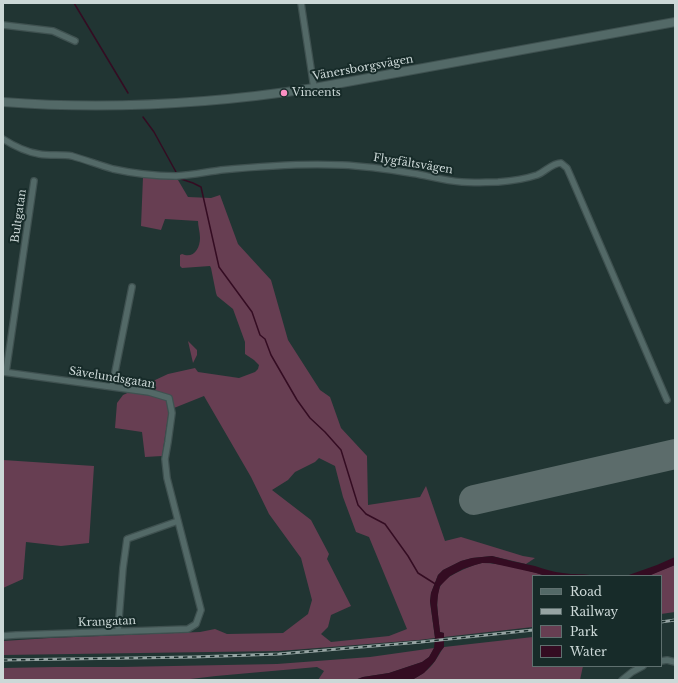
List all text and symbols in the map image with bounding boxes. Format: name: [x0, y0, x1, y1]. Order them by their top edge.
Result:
street label: Vänersborgsvägen: [312, 53, 414, 83]
place label: Vincents: [292, 86, 341, 100]
marker: Vincents: [279, 88, 289, 98]
street label: Flygfältsvägen: [372, 151, 454, 177]
street label: Bultgatan: [9, 188, 29, 244]
street label: Sävelundsgatan: [68, 365, 156, 391]
legend: [532, 575, 662, 667]
text: Road: [570, 584, 602, 599]
text: Railway: [570, 604, 618, 619]
street label: Krangatan: [78, 614, 136, 630]
text: Park: [570, 624, 598, 639]
text: Water: [570, 644, 607, 659]

